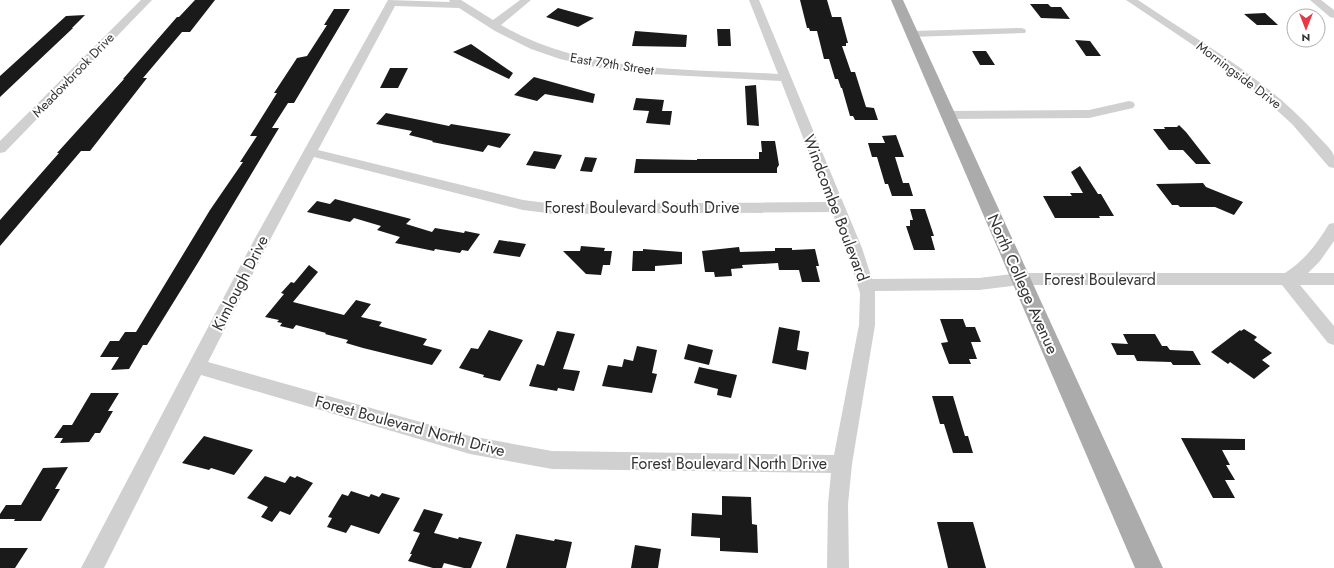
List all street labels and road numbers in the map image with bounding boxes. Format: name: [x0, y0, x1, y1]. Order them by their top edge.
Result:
street label: Meadowbrook Drive: [28, 28, 119, 122]
street label: Morningside Drive: [1193, 37, 1286, 113]
street label: East 79th Street: [569, 48, 656, 80]
street label: Windcombe Boulevard: [797, 131, 875, 285]
street label: Forest Boulevard South Drive: [544, 196, 740, 219]
street label: North College Avenue: [982, 210, 1064, 358]
street label: Kimlough Drive: [206, 231, 274, 335]
street label: Forest Boulevard: [1044, 268, 1156, 291]
street label: Forest Boulevard North Drive: [312, 390, 508, 462]
street label: Forest Boulevard North Drive: [631, 452, 827, 475]

